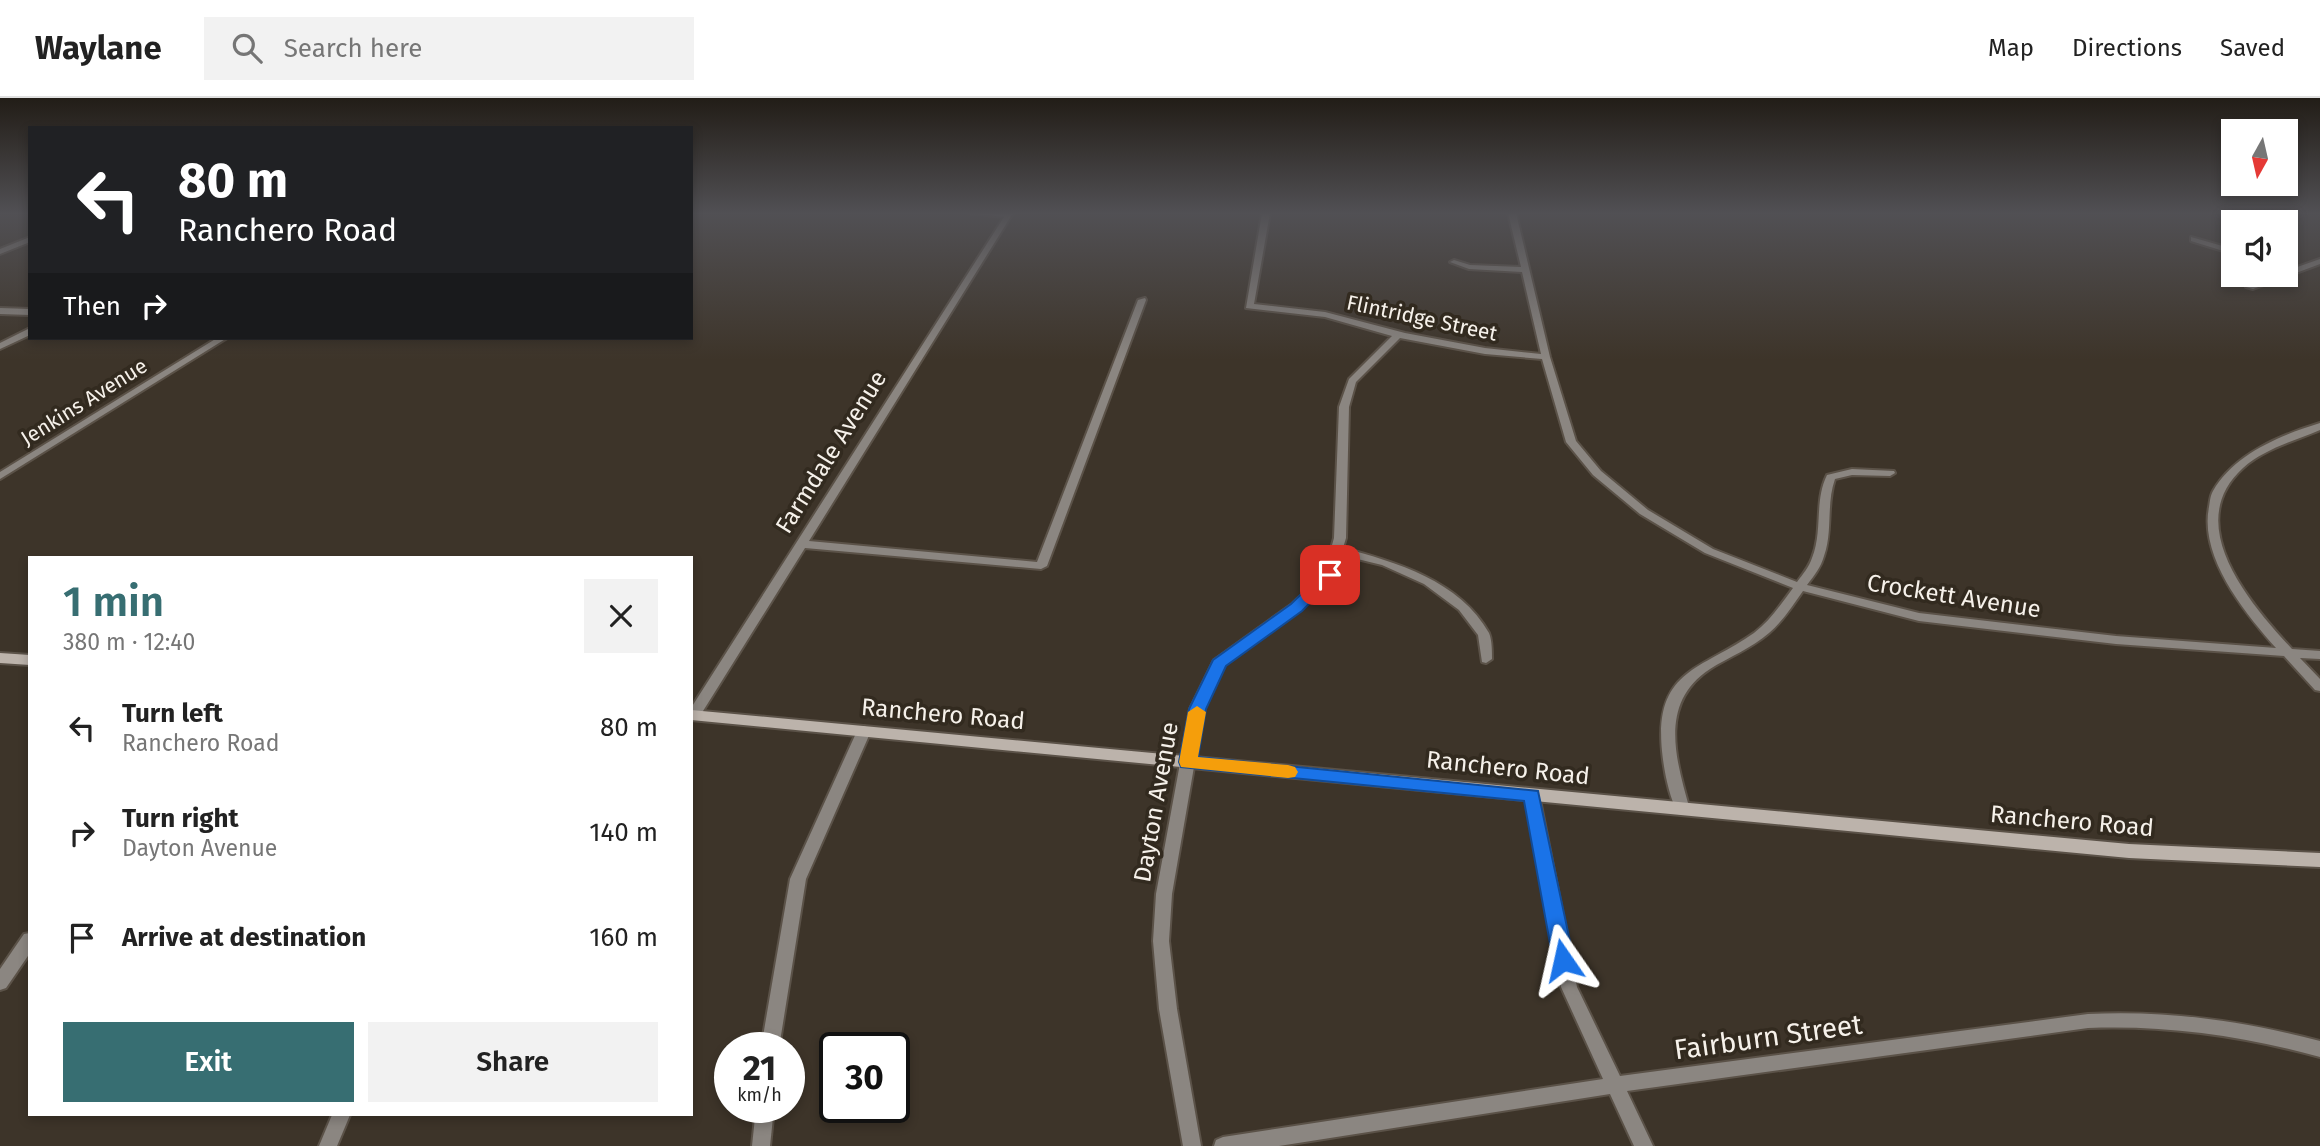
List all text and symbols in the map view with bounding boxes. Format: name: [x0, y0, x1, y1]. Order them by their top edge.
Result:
search box: [204, 17, 694, 80]
text: Waylane: [35, 28, 162, 68]
icon: search: [228, 29, 266, 67]
text: Search here: [284, 33, 423, 64]
text: Map: [1988, 34, 2034, 62]
text: Directions: [2072, 34, 2182, 62]
text: Saved: [2220, 34, 2285, 62]
north arrow: [2221, 119, 2298, 196]
map controls: [2221, 119, 2298, 287]
text: 80 m: [178, 151, 288, 210]
icon: left: [63, 154, 154, 245]
button: sound: [2221, 210, 2298, 287]
text: Ranchero Road: [178, 211, 397, 249]
icon: right: [135, 287, 173, 325]
street label: Flintridge Street: [1344, 289, 1500, 347]
text: Then: [63, 291, 121, 322]
street label: Jenkins Avenue: [16, 353, 152, 451]
street label: Farmdale Avenue: [770, 366, 892, 538]
pin: [1300, 545, 1360, 605]
icon: arrive: [1311, 556, 1349, 594]
street label: Crockett Avenue: [1865, 568, 2043, 624]
text: 1 min: [63, 577, 164, 627]
button: close: [584, 579, 658, 653]
text: 380 m · 12:40: [63, 628, 195, 656]
street label: Ranchero Road: [860, 693, 1026, 735]
text: Turn left: [122, 698, 223, 729]
icon: left: [63, 709, 101, 747]
text: 80 m: [600, 712, 658, 743]
street label: Dayton Avenue: [1128, 720, 1184, 884]
text: Ranchero Road: [122, 729, 279, 757]
street label: Ranchero Road: [1425, 745, 1591, 791]
street label: Ranchero Road: [1989, 800, 2155, 842]
text: Turn right: [122, 803, 239, 834]
icon: right: [63, 814, 101, 852]
text: 140 m: [589, 817, 658, 848]
text: Dayton Avenue: [122, 834, 277, 862]
icon: arrive: [63, 919, 101, 957]
text: Arrive at destination: [122, 922, 366, 953]
text: 160 m: [589, 922, 658, 953]
position arrow: [1526, 923, 1600, 997]
street label: Fairburn Street: [1672, 1007, 1865, 1067]
button: Exit: [63, 1022, 354, 1102]
button: Share: [368, 1022, 658, 1102]
speed limit sign: 30: [819, 1032, 910, 1123]
text: 21: [743, 1047, 776, 1089]
text: km/h: [737, 1084, 782, 1106]

